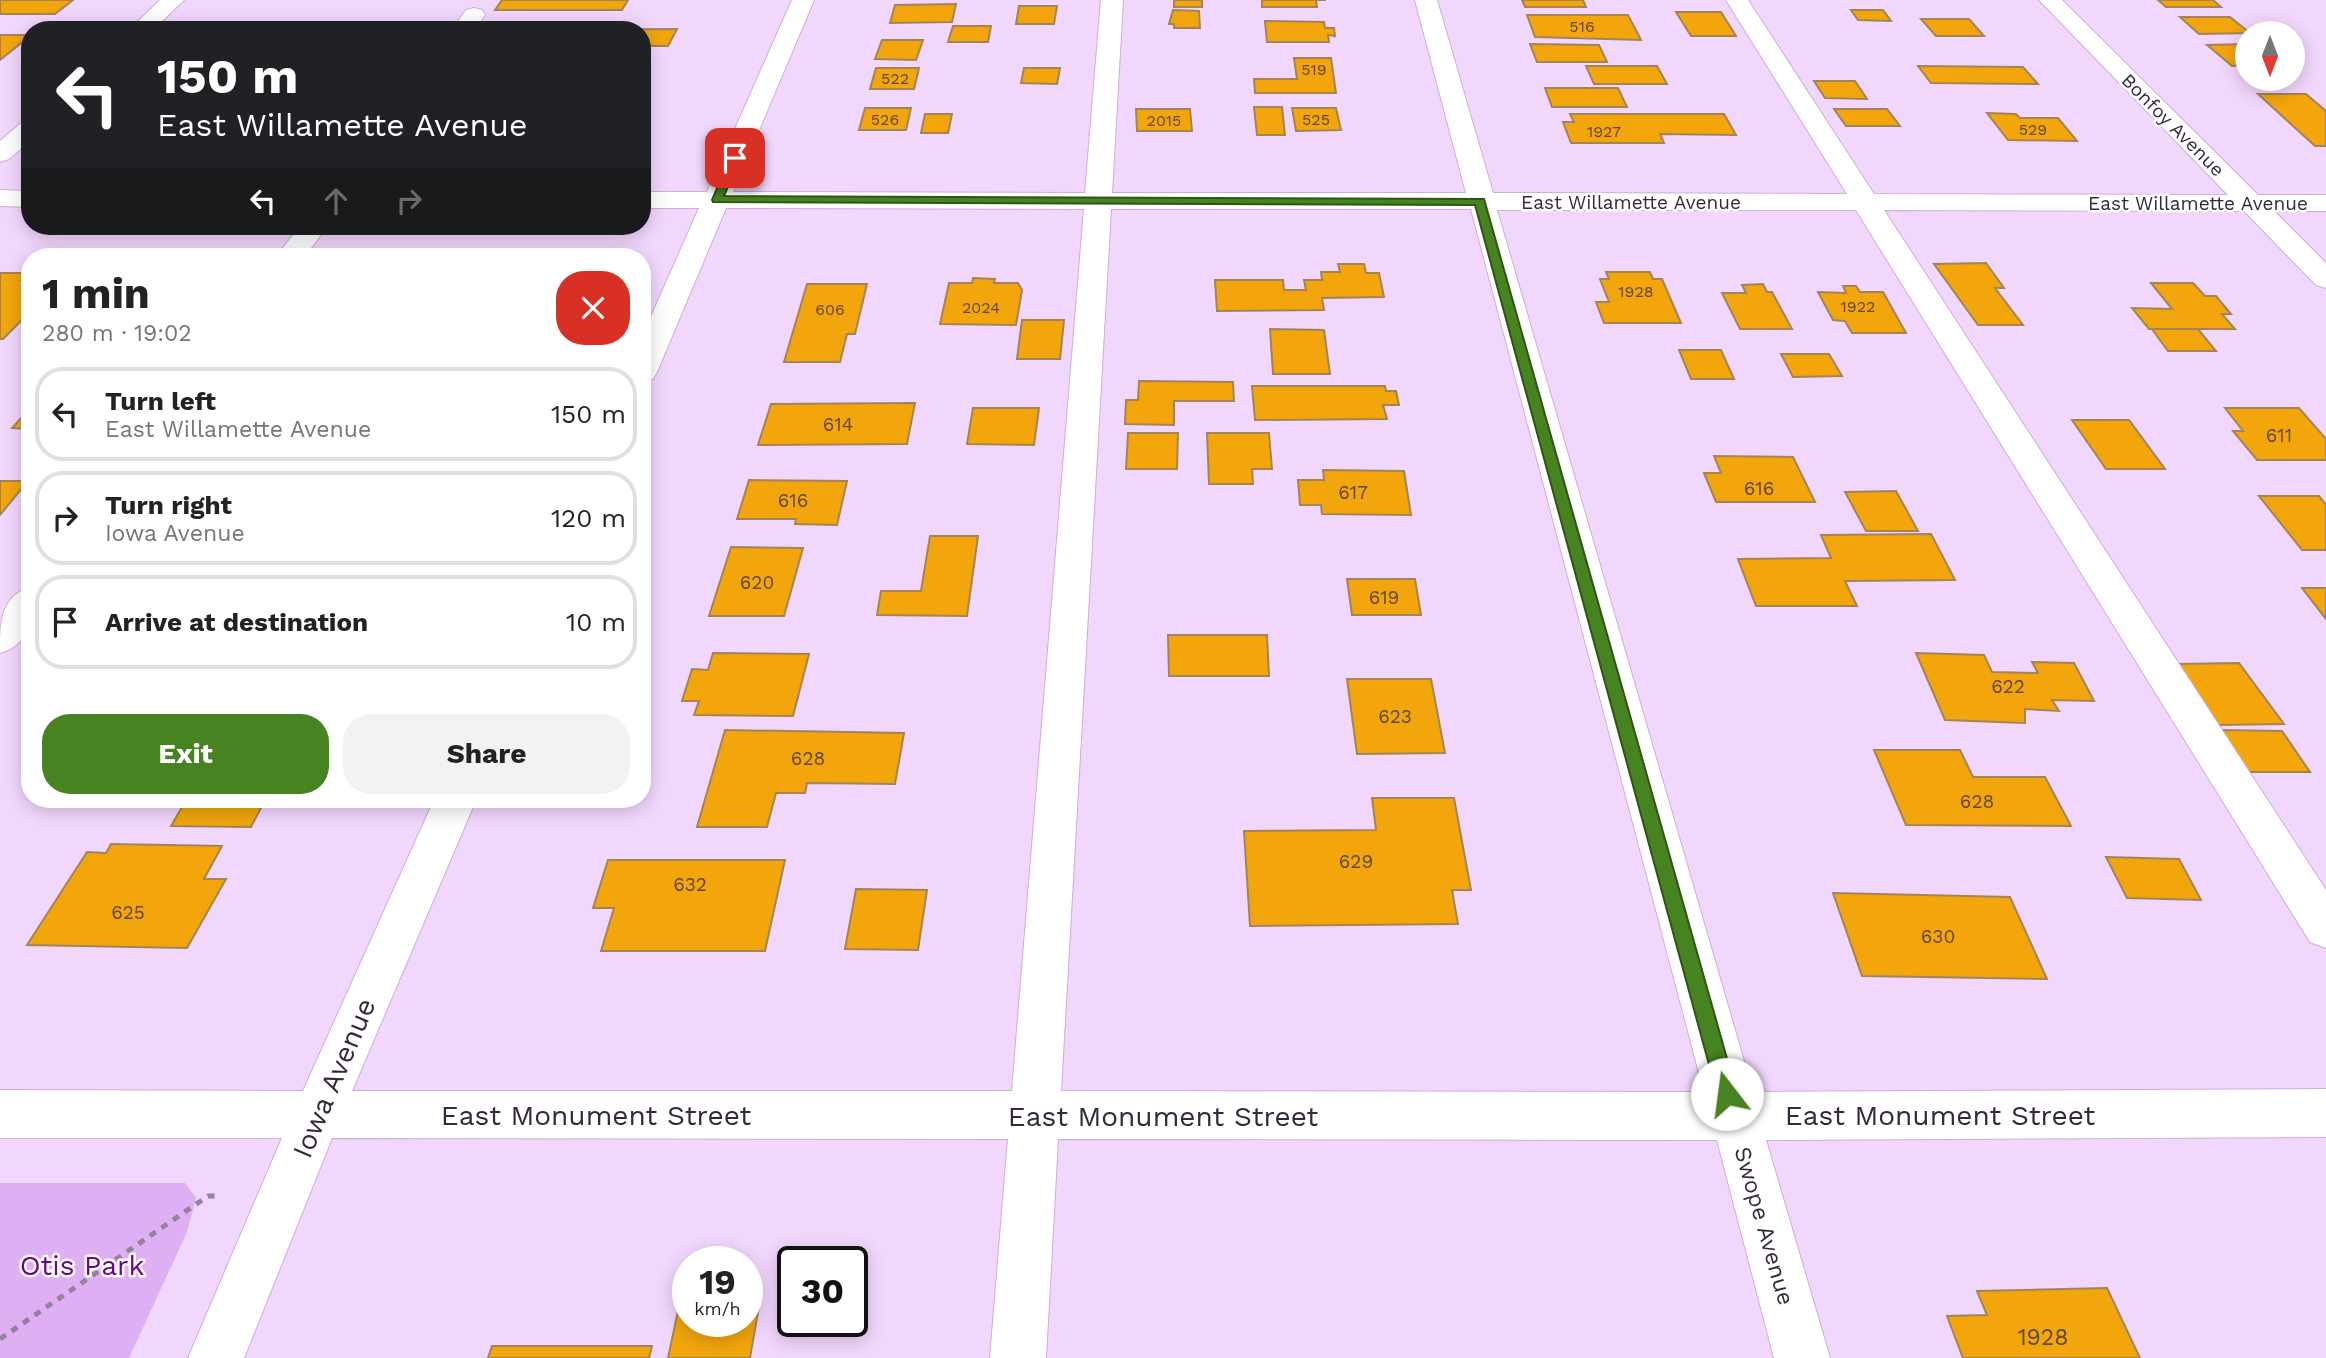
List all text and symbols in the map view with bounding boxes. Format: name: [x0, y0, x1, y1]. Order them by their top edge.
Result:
house number: 516: [1569, 17, 1595, 36]
north arrow: [2235, 21, 2305, 91]
map controls: [2235, 21, 2305, 91]
text: 150 m: [157, 47, 298, 105]
icon: left: [42, 49, 133, 140]
house number: 519: [1301, 60, 1327, 79]
house number: 522: [881, 69, 909, 88]
street label: Bonfoy Avenue: [2117, 69, 2229, 181]
text: East Willamette Avenue: [157, 106, 527, 144]
house number: 526: [871, 110, 899, 129]
house number: 525: [1302, 110, 1330, 129]
house number: 2015: [1147, 111, 1181, 130]
house number: 529: [2019, 120, 2047, 139]
house number: 1927: [1587, 122, 1621, 141]
pin: [705, 128, 765, 188]
icon: arrive: [716, 139, 754, 177]
icon: left: [244, 182, 282, 220]
icon: ahead: [317, 182, 355, 220]
icon: right: [390, 182, 428, 220]
street label: East Willamette Avenue: [1521, 191, 1741, 214]
street label: East Willamette Avenue: [2088, 192, 2308, 215]
text: 1 min: [42, 269, 150, 318]
button: close: [556, 271, 630, 345]
house number: 1928: [1618, 282, 1654, 301]
house number: 1922: [1841, 297, 1875, 316]
house number: 2024: [962, 298, 1000, 317]
house number: 606: [815, 300, 845, 319]
text: 280 m · 19:02: [42, 320, 192, 347]
text: Turn left: [105, 386, 216, 416]
icon: left: [46, 395, 84, 433]
text: 150 m: [551, 399, 626, 429]
house number: 614: [823, 413, 853, 436]
text: East Willamette Avenue: [105, 416, 371, 443]
house number: 611: [2266, 424, 2292, 447]
house number: 616: [1744, 477, 1774, 500]
house number: 617: [1338, 481, 1368, 504]
house number: 616: [778, 489, 808, 512]
text: Turn right: [105, 490, 232, 520]
icon: right: [46, 499, 84, 537]
text: 120 m: [551, 503, 626, 533]
text: Iowa Avenue: [105, 520, 245, 547]
house number: 620: [740, 571, 774, 594]
house number: 619: [1369, 586, 1399, 609]
icon: arrive: [46, 603, 84, 641]
text: Arrive at destination: [105, 607, 368, 637]
text: 10 m: [566, 607, 626, 637]
house number: 622: [1991, 675, 2025, 698]
house number: 623: [1378, 705, 1412, 728]
button: Exit: [42, 714, 329, 794]
button: Share: [343, 714, 630, 794]
house number: 628: [791, 747, 825, 770]
house number: 628: [1960, 790, 1994, 813]
house number: 629: [1339, 850, 1373, 873]
house number: 632: [673, 873, 707, 896]
house number: 625: [111, 901, 145, 924]
house number: 630: [1921, 925, 1955, 948]
street label: Iowa Avenue: [286, 993, 382, 1163]
position arrow: [1690, 1057, 1764, 1131]
street label: East Monument Street: [441, 1099, 751, 1132]
street label: East Monument Street: [1785, 1099, 2095, 1132]
street label: East Monument Street: [1008, 1100, 1318, 1133]
street label: Swope Avenue: [1729, 1144, 1799, 1308]
speed limit sign: 30: [777, 1246, 868, 1337]
park label: Otis Park: [20, 1249, 144, 1282]
text: 19: [699, 1261, 736, 1303]
text: km/h: [694, 1298, 741, 1319]
house number: 1928: [2018, 1324, 2068, 1351]

